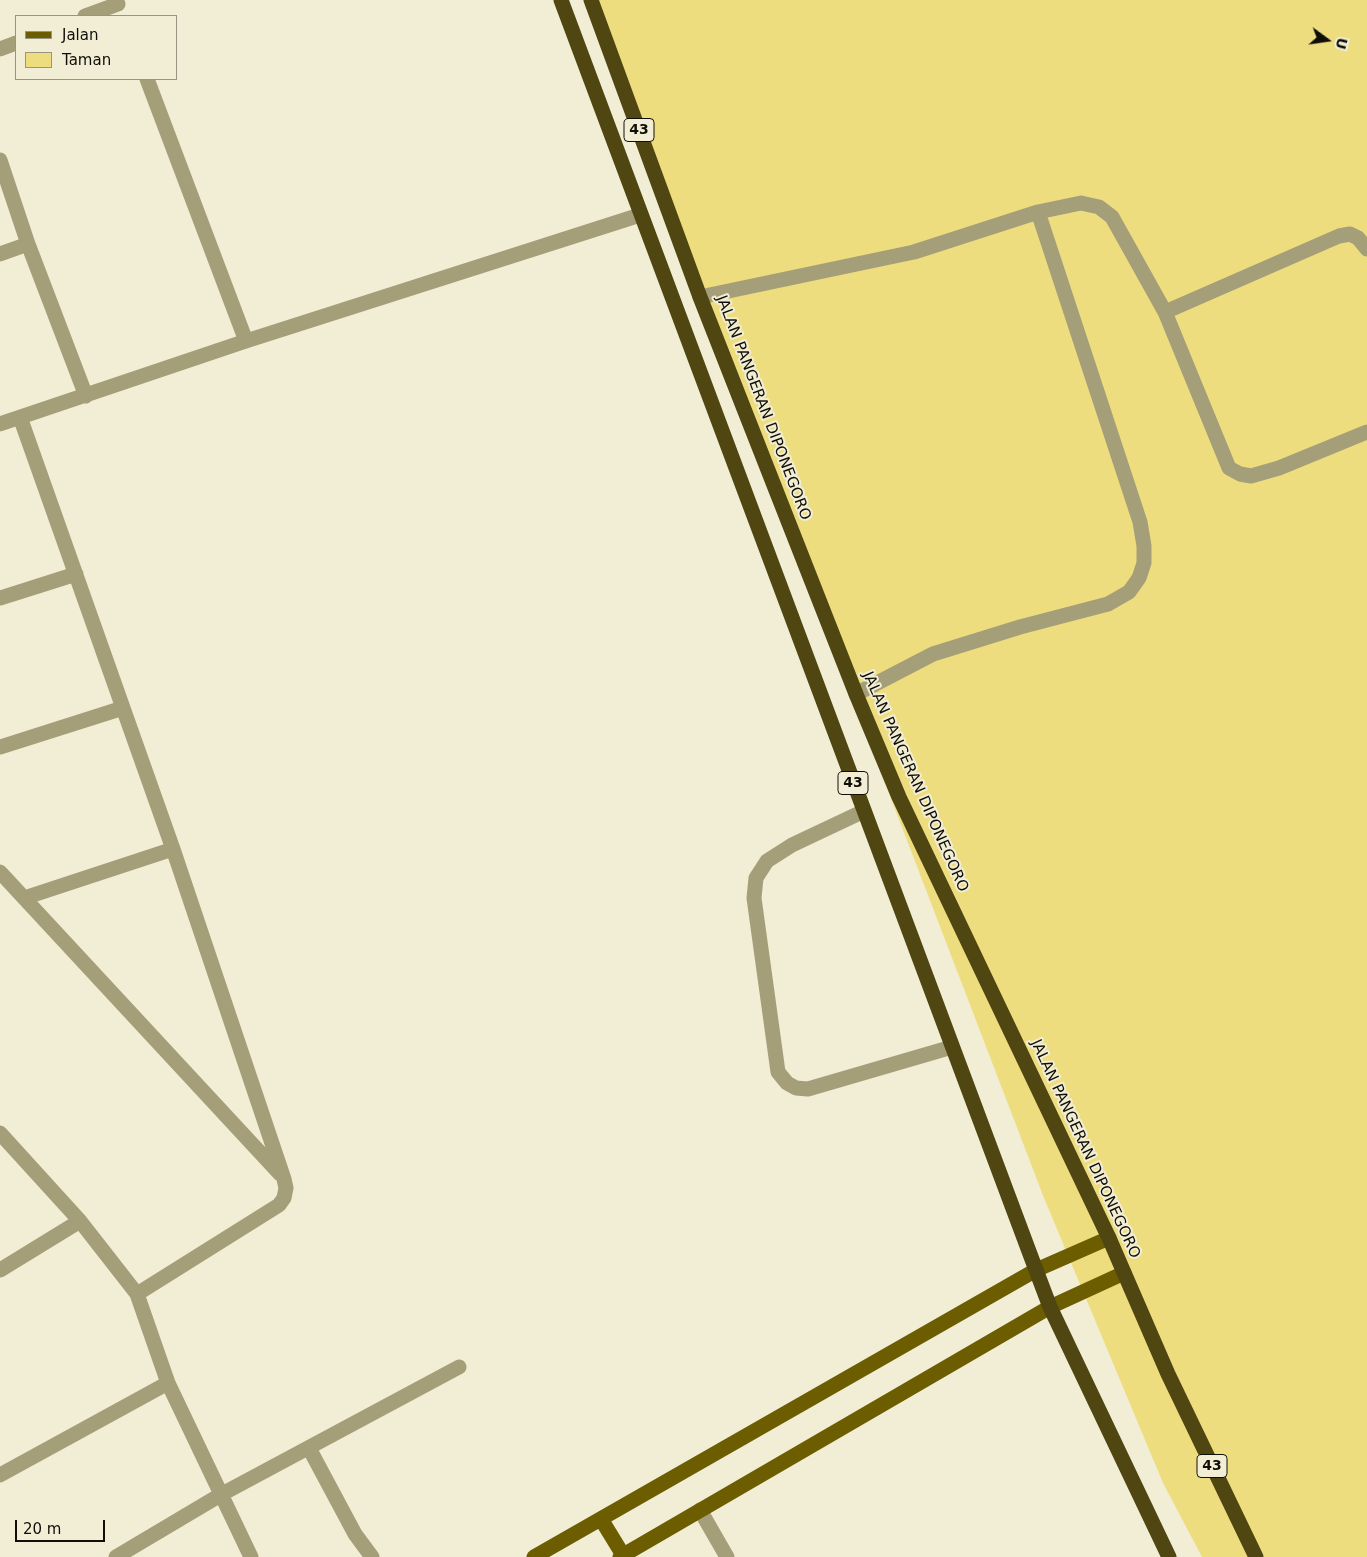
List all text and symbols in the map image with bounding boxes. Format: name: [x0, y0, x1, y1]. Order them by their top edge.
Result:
legend: [15, 15, 178, 80]
north arrow: [1302, 15, 1352, 65]
text: Jalan: [62, 26, 98, 44]
text: U: [1332, 36, 1351, 51]
text: Taman: [62, 51, 111, 69]
road number: 43: [624, 118, 654, 142]
street label: JALAN PANGERAN DIPONEGORO: [712, 293, 814, 523]
street label: JALAN PANGERAN DIPONEGORO: [858, 669, 972, 895]
road number: 43: [838, 771, 868, 794]
street label: JALAN PANGERAN DIPONEGORO: [1026, 1037, 1144, 1261]
road number: 43: [1197, 1454, 1227, 1478]
scale bar: [18, 1510, 108, 1542]
text: 20 m: [23, 1520, 61, 1538]

